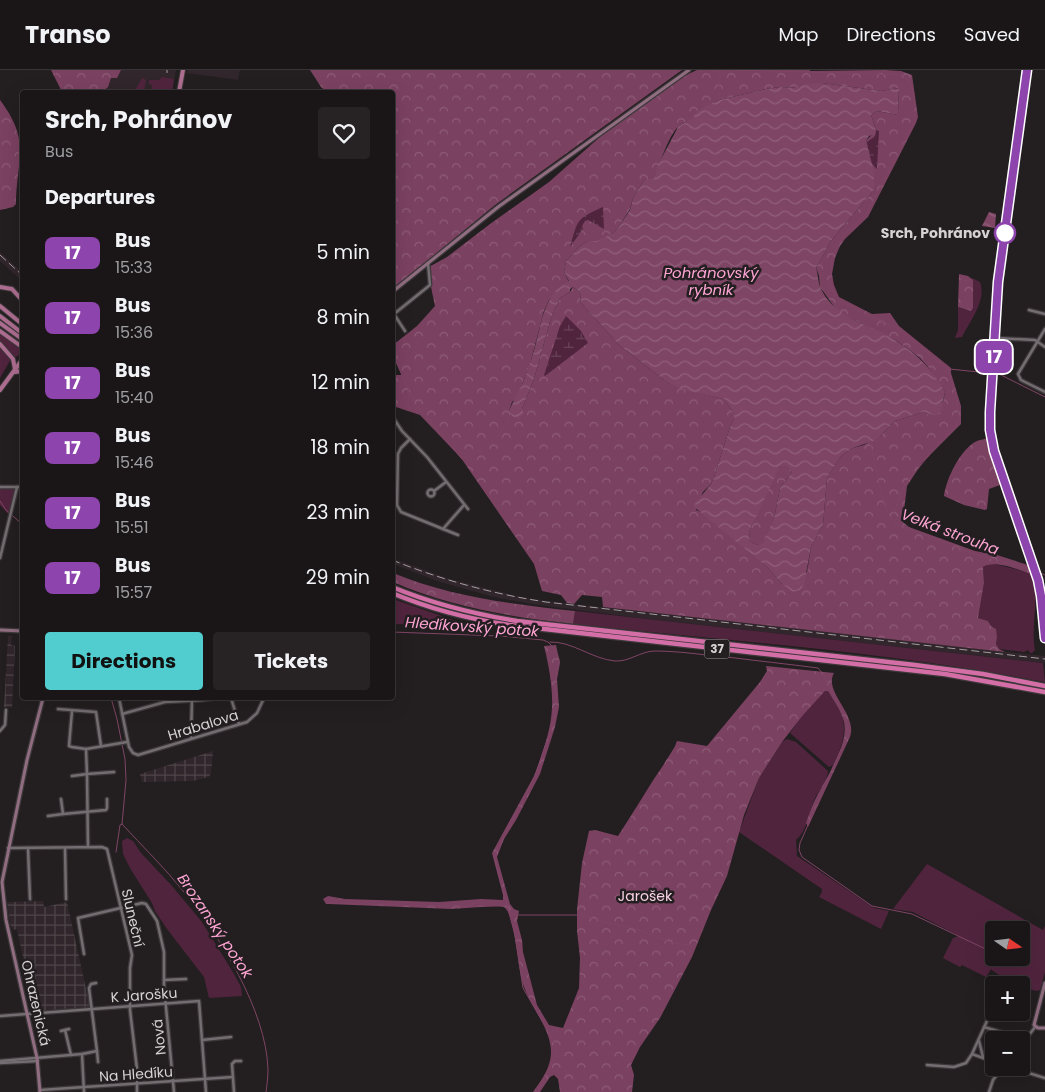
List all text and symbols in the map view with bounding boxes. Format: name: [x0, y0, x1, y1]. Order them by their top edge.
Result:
text: Transo: [25, 18, 111, 51]
text: Map: [779, 22, 818, 47]
text: Directions: [846, 22, 936, 47]
text: Saved: [964, 22, 1020, 47]
text: Srch, Pohránov: [45, 103, 232, 136]
button: heart: [318, 107, 370, 159]
text: Bus: [45, 140, 73, 163]
text: Departures: [45, 184, 155, 211]
marker: Srch, Pohránov: [994, 222, 1016, 244]
place label: Srch, Pohránov: [881, 223, 990, 243]
text: Bus: [115, 227, 151, 254]
text: 5 min: [317, 239, 370, 266]
text: 17: [64, 240, 81, 265]
text: 15:33: [115, 256, 152, 279]
water label: Pohránovský rybník: [663, 262, 759, 300]
text: Bus: [115, 292, 151, 319]
text: 8 min: [317, 304, 370, 331]
text: 17: [64, 305, 81, 330]
text: 15:36: [115, 321, 153, 344]
line badge: 17: [972, 341, 1016, 373]
text: 17: [986, 344, 1002, 369]
text: Bus: [115, 357, 151, 384]
text: 12 min: [312, 369, 370, 396]
text: 17: [64, 370, 81, 395]
text: 15:40: [115, 386, 154, 409]
text: Bus: [115, 422, 151, 449]
text: 18 min: [310, 434, 370, 461]
text: 17: [64, 435, 81, 460]
text: 15:46: [115, 451, 154, 474]
text: Bus: [115, 487, 151, 514]
text: 23 min: [306, 499, 370, 526]
text: 17: [64, 500, 81, 525]
water label: Velká strouha: [898, 503, 1002, 560]
text: 15:51: [115, 516, 149, 539]
text: Bus: [115, 552, 151, 579]
text: 29 min: [306, 564, 370, 591]
text: 17: [64, 565, 81, 590]
text: 15:57: [115, 581, 152, 604]
water label: Hledíkovský potok: [405, 611, 541, 642]
button: Directions: [45, 632, 203, 690]
button: Tickets: [213, 632, 370, 690]
road number: 37: [704, 640, 730, 658]
street label: Hrabalova: [165, 705, 241, 745]
water label: Brozanský potok: [173, 869, 259, 983]
park label: Jarošek: [618, 886, 673, 906]
street label: Sluneční: [117, 887, 150, 950]
north arrow: [985, 921, 1030, 966]
map controls: [985, 921, 1030, 1076]
street label: Ohrazenická: [16, 958, 56, 1048]
button: +: [985, 976, 1030, 1021]
street label: K Jarošku: [110, 983, 178, 1007]
street label: Nová: [147, 1018, 171, 1056]
button: −: [985, 1031, 1030, 1076]
street label: Na Hledíku: [98, 1061, 174, 1087]

